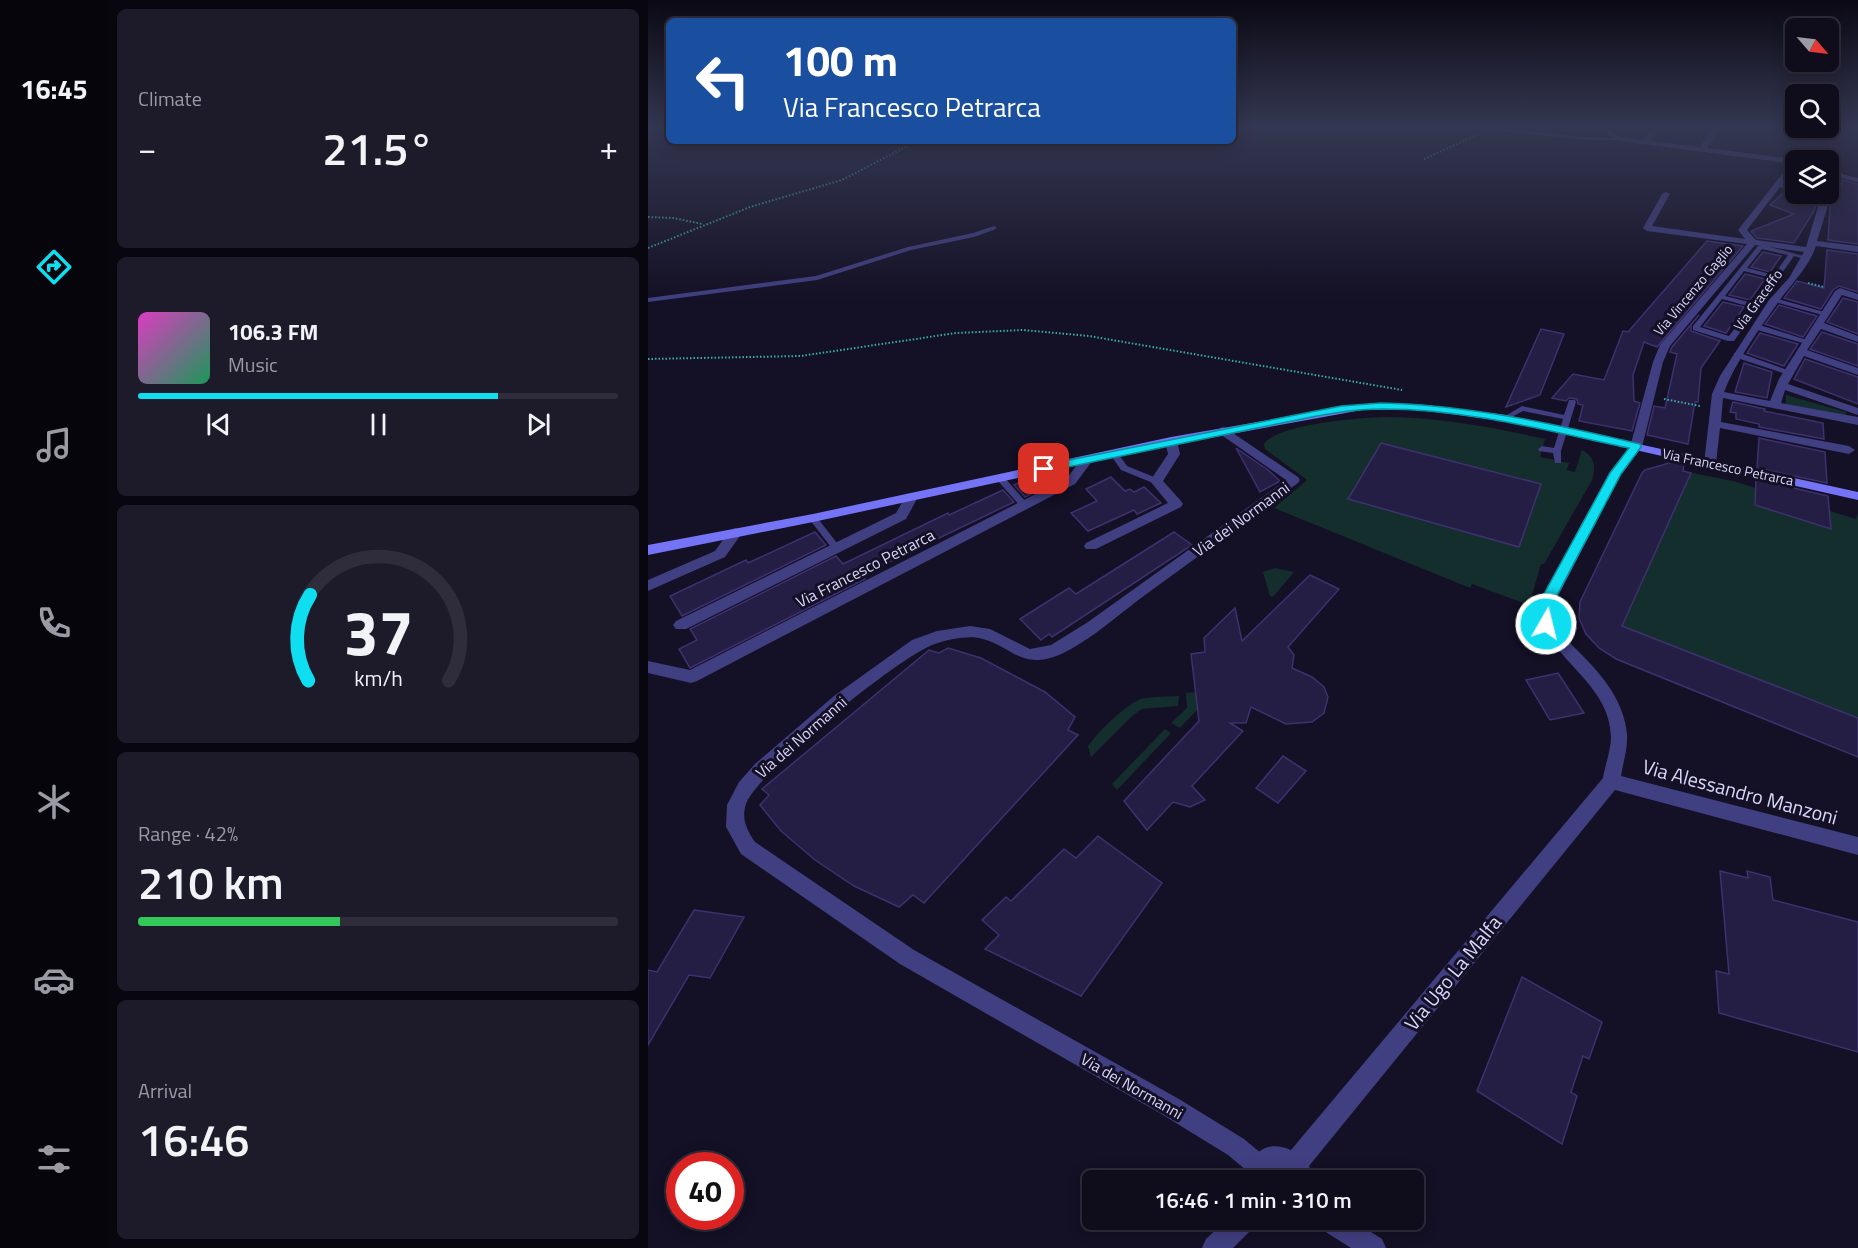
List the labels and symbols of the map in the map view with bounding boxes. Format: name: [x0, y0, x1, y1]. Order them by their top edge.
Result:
north arrow: [1785, 18, 1839, 72]
street label: Via Vincenzo Gaglio: [1648, 239, 1737, 340]
street label: Via Graceffo: [1728, 265, 1787, 335]
street label: Via Francesco Petrarca: [1661, 442, 1796, 491]
pin: [1018, 443, 1069, 494]
street label: Via dei Normanni: [1188, 476, 1294, 562]
street label: Via Francesco Petrarca: [791, 523, 939, 613]
position arrow: [1514, 592, 1578, 656]
street label: Via dei Normanni: [750, 690, 852, 784]
street label: Via Alessandro Manzoni: [1639, 751, 1841, 832]
street label: Via Ugo La Malfa: [1396, 908, 1509, 1037]
street label: Via dei Normanni: [1076, 1047, 1188, 1125]
speed limit sign: 40: [666, 1152, 744, 1230]

